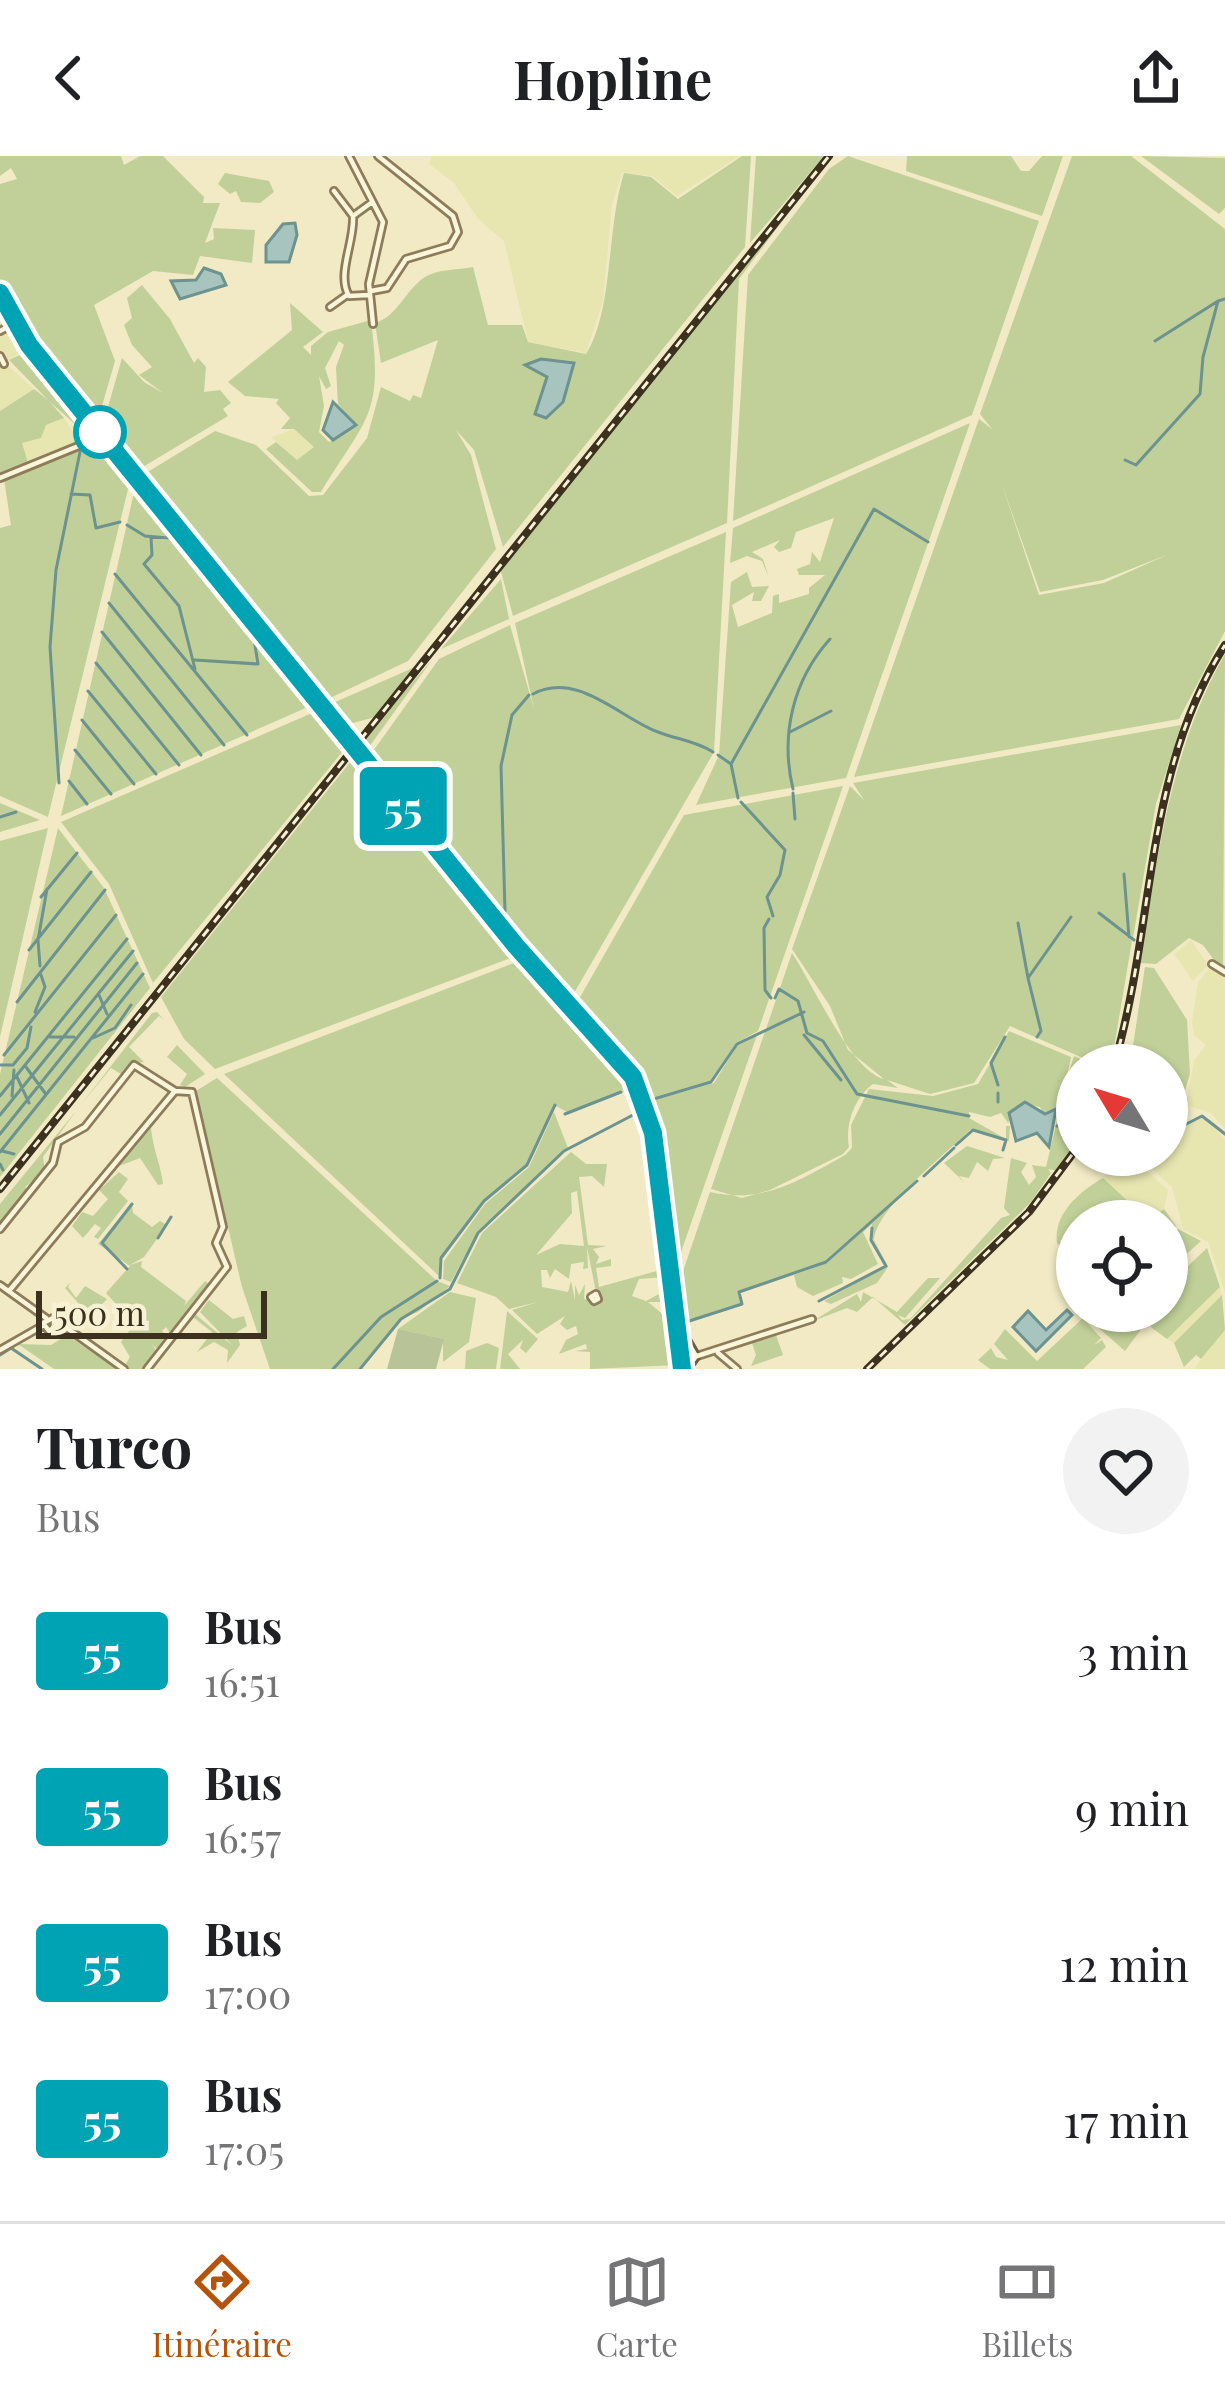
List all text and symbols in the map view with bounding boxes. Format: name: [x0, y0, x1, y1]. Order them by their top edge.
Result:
text: Hopline: [513, 42, 712, 114]
icon: back: [36, 45, 102, 111]
icon: share: [1123, 45, 1189, 111]
unlabelled marker: [75, 407, 125, 457]
line badge: 55: [349, 767, 457, 845]
text: 55: [384, 778, 422, 834]
north arrow: [1056, 1044, 1188, 1176]
map controls: [1056, 1044, 1188, 1332]
button: locate: [1056, 1200, 1188, 1332]
scale bar: [36, 1285, 267, 1338]
text: 500 m: [54, 1290, 145, 1334]
text: Turco: [36, 1407, 192, 1483]
button: heart: [1063, 1408, 1189, 1534]
text: Bus: [36, 1490, 100, 1542]
text: Bus: [204, 1595, 282, 1655]
text: 3 min: [1077, 1621, 1189, 1681]
text: 55: [83, 1623, 121, 1679]
text: 16:51: [204, 1655, 280, 1707]
text: Bus: [204, 1751, 282, 1811]
text: 9 min: [1075, 1777, 1189, 1837]
text: 55: [83, 1779, 121, 1835]
text: 16:57: [204, 1811, 281, 1863]
text: Bus: [204, 1907, 282, 1967]
text: 12 min: [1060, 1933, 1189, 1993]
text: 55: [83, 1935, 121, 1991]
text: 17:00: [204, 1967, 291, 2019]
text: Bus: [204, 2063, 282, 2123]
text: 17 min: [1063, 2089, 1189, 2149]
text: 55: [83, 2091, 121, 2147]
text: 17:05: [204, 2123, 284, 2175]
tab: Itinéraire: [152, 2249, 292, 2365]
tab: Carte: [596, 2249, 678, 2365]
tab: Billets: [981, 2249, 1073, 2365]

